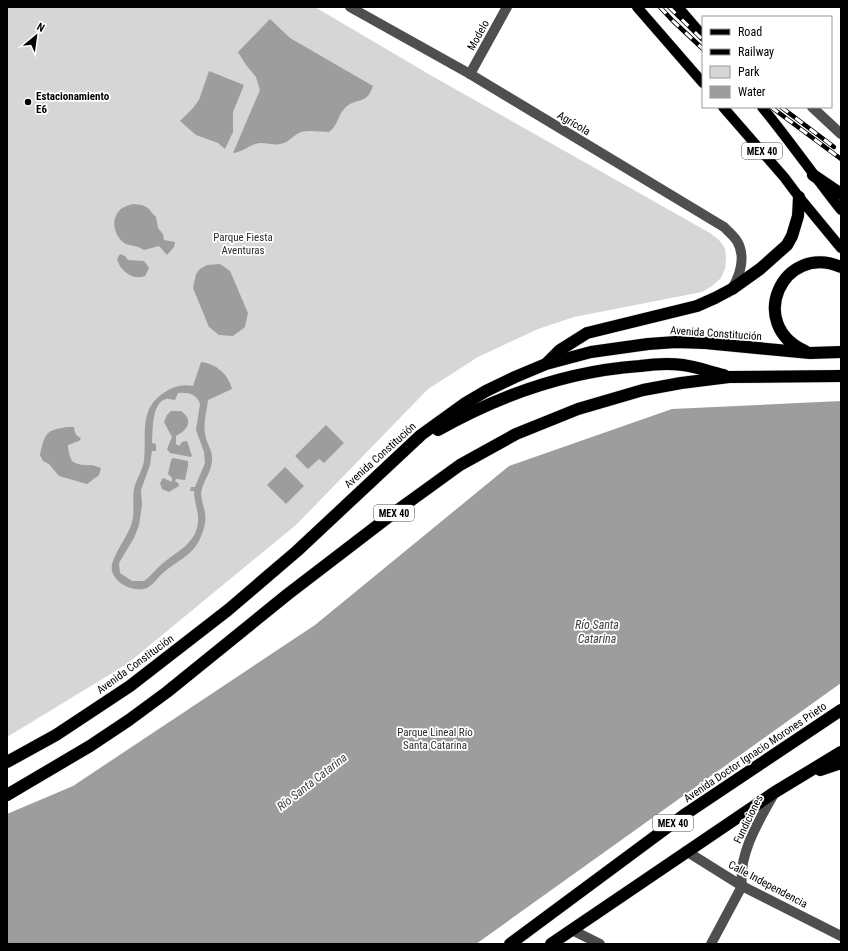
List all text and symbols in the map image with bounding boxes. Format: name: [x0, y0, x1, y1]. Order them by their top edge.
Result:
north arrow: [16, 16, 56, 56]
legend: [702, 16, 832, 108]
street label: Modelo: [465, 17, 492, 53]
text: N: [35, 20, 47, 35]
text: Road: [738, 25, 762, 39]
text: Railway: [738, 45, 774, 59]
text: Park: [738, 65, 760, 79]
text: Water: [738, 85, 766, 99]
place label: Estacionamiento E6: [36, 90, 110, 116]
marker: Estacionamiento E6: [23, 97, 33, 107]
street label: Agrícola: [555, 109, 593, 138]
road number: MEX 40: [742, 143, 782, 159]
park label: Parque Fiesta Aventuras: [213, 231, 273, 257]
street label: Avenida Constitución: [670, 324, 762, 343]
street label: Avenida Constitución: [342, 420, 419, 491]
road number: MEX 40: [374, 505, 414, 521]
water label: Río Santa Catarina: [575, 618, 619, 646]
street label: Avenida Constitución: [94, 632, 176, 697]
street label: Avenida Doctor Ignacio Morones Prieto: [681, 699, 829, 805]
park label: Parque Lineal Río Santa Catarina: [397, 726, 473, 752]
water label: Río Santa Catarina: [274, 750, 350, 814]
street label: Fundiciones: [731, 793, 766, 846]
road number: MEX 40: [653, 815, 693, 831]
street label: Calle Independencia: [726, 858, 810, 911]

